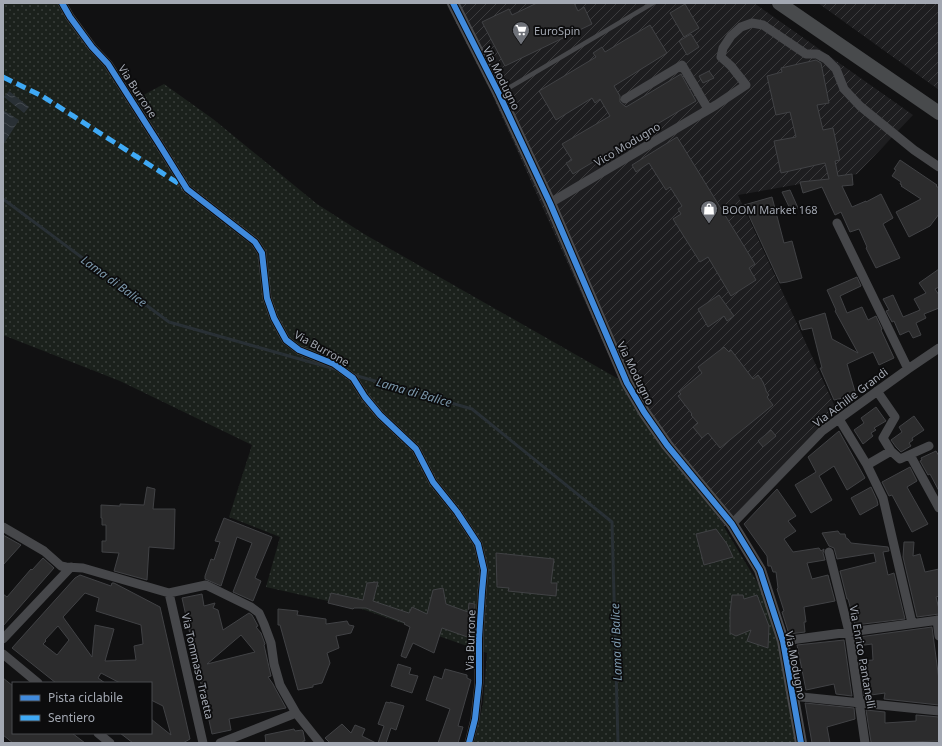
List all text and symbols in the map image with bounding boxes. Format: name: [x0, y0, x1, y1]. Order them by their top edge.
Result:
supermarket icon: EuroSpin: [511, 20, 531, 45]
place label: EuroSpin: [534, 23, 580, 38]
street label: Via Modugno: [480, 44, 524, 113]
street label: Via Burrone: [115, 61, 161, 121]
street label: Vico Modugno: [591, 118, 663, 170]
shop icon: BOOM Market 168: [699, 199, 719, 224]
place label: BOOM Market 168: [722, 202, 818, 217]
water label: Lama di Balice: [78, 251, 150, 311]
street label: Via Burrone: [292, 327, 352, 369]
street label: Via Modugno: [614, 339, 658, 408]
street label: Via Achille Grandi: [810, 364, 890, 430]
water label: Lama di Balice: [374, 373, 454, 411]
water label: Lama di Balice: [606, 603, 626, 681]
street label: Via Enrico Pantanelli: [847, 604, 879, 710]
street label: Via Burrone: [461, 609, 479, 671]
street label: Via Tommaso Traetta: [179, 612, 217, 720]
street label: Via Modugno: [782, 630, 810, 701]
legend: [12, 682, 152, 734]
text: Pista ciclabile: [48, 689, 123, 706]
text: Sentiero: [48, 709, 95, 726]

